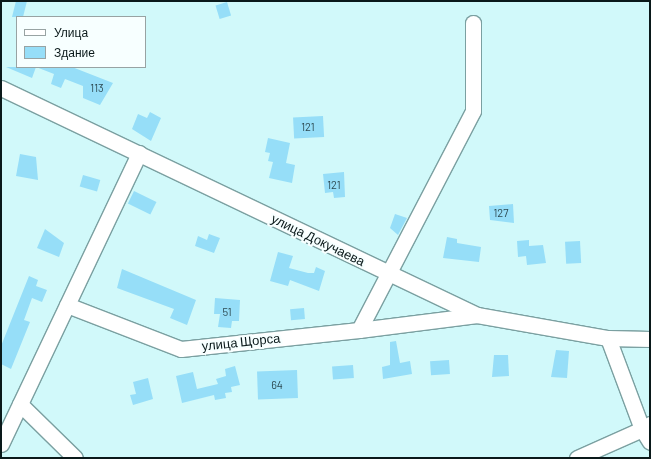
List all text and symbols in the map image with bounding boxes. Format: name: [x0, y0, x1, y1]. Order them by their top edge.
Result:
legend: [16, 16, 146, 68]
text: Улица: [54, 25, 88, 39]
text: Здание: [54, 45, 95, 59]
house number: 113: [90, 81, 104, 95]
house number: 121: [301, 120, 315, 134]
house number: 121: [327, 178, 341, 192]
house number: 127: [494, 206, 508, 220]
street label: улица Докучаева: [269, 211, 367, 269]
house number: 51: [222, 305, 232, 319]
street label: улица Щорса: [201, 330, 281, 354]
house number: 64: [271, 378, 283, 392]

